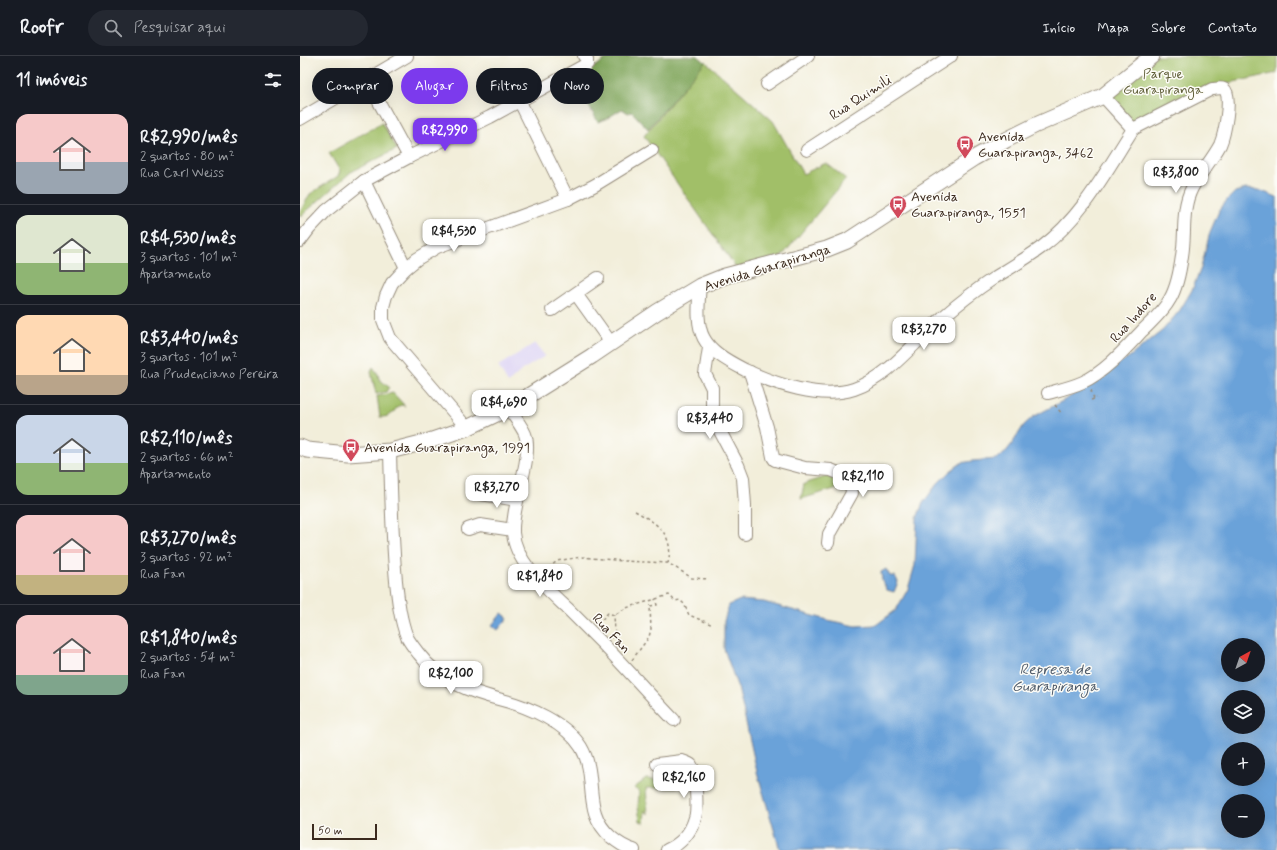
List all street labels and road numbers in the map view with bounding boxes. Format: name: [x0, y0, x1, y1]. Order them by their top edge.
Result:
street label: Rua Quimili: [826, 71, 895, 125]
street label: Avenida Guarapiranga: [702, 240, 833, 297]
street label: Rua Indore: [1106, 289, 1161, 347]
street label: Rua Fan: [588, 610, 634, 658]

